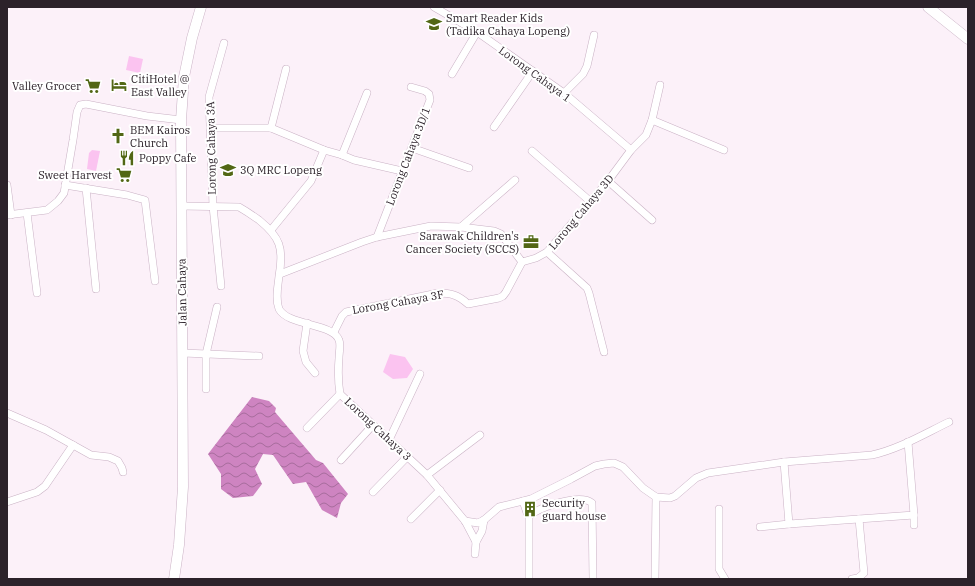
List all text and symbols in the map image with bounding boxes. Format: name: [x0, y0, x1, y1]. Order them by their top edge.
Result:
place label: Smart Reader Kids (Tadika Cahaya Lopeng): [446, 11, 570, 38]
school or university icon: Smart Reader Kids (Tadika Cahaya Lopeng): [425, 15, 443, 33]
street label: Lorong Cahaya 1: [496, 43, 574, 105]
place label: CitiHotel @ East Valley: [131, 72, 190, 99]
hotel icon: CitiHotel @ East Valley: [110, 76, 128, 94]
supermarket icon: Valley Grocer: [84, 77, 102, 95]
place label: Valley Grocer: [12, 79, 81, 93]
street label: Lorong Cahaya 3A: [203, 101, 219, 195]
street label: Lorong Cahaya 3D/1: [383, 105, 433, 207]
place label: BEM Kairos Church: [130, 123, 190, 150]
church icon: BEM Kairos Church: [109, 127, 127, 145]
restaurant icon: Poppy Cafe: [118, 149, 136, 167]
place label: Poppy Cafe: [139, 151, 196, 165]
school or university icon: 3Q MRC Lopeng: [219, 161, 237, 179]
place label: 3Q MRC Lopeng: [240, 163, 322, 177]
supermarket icon: Sweet Harvest: [115, 166, 133, 184]
place label: Sweet Harvest: [38, 168, 112, 182]
street label: Lorong Cahaya 3D: [545, 171, 617, 252]
place label: Sarawak Children's Cancer Society (SCCS): [406, 229, 519, 256]
office icon: Sarawak Children's Cancer Society (SCCS): [522, 233, 540, 251]
street label: Jalan Cahaya: [174, 258, 190, 326]
street label: Lorong Cahaya 3F: [351, 287, 445, 317]
street label: Lorong Cahaya 3: [342, 395, 414, 463]
place label: Security guard house: [542, 496, 606, 523]
building icon: Security guard house: [521, 500, 539, 518]

